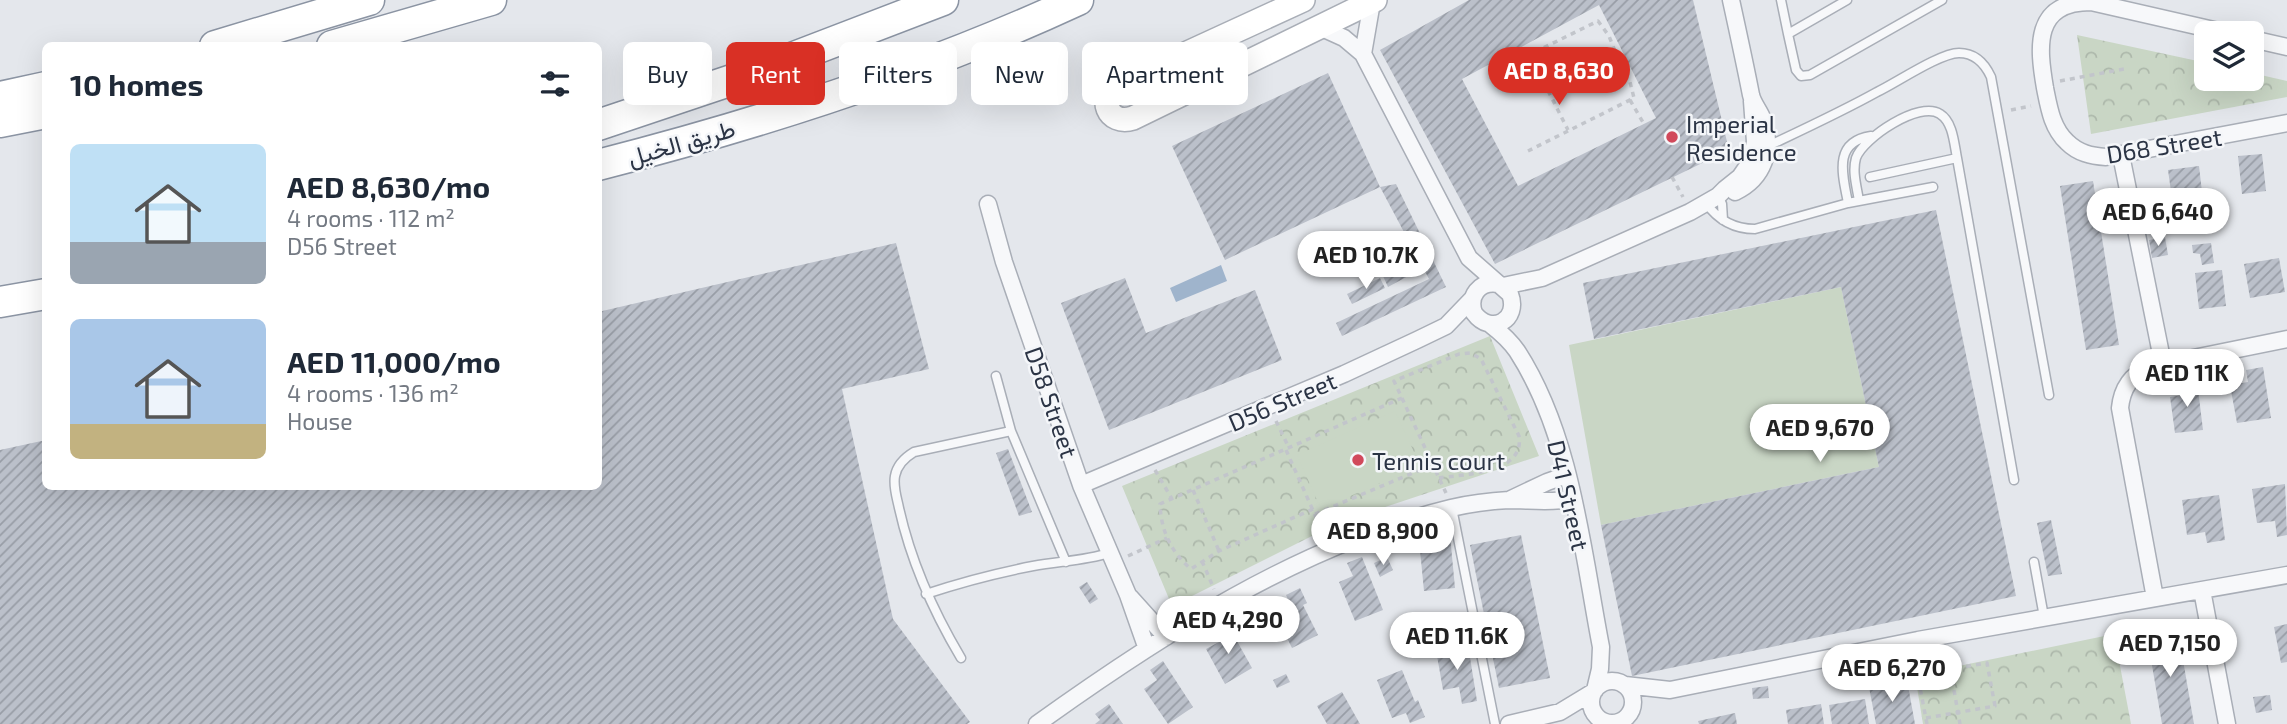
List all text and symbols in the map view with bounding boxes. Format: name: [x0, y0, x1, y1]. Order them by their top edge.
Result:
map controls: [2194, 21, 2264, 91]
button: layers: [2194, 21, 2264, 91]
chip: Buy: [623, 42, 712, 105]
chip: Rent: [726, 42, 825, 105]
chip: Filters: [839, 42, 957, 105]
chip: New: [971, 42, 1068, 105]
chip: Apartment: [1082, 42, 1248, 105]
pin: AED 8,630: [1479, 48, 1639, 107]
text: AED 8,630: [1504, 56, 1614, 84]
icon: filters: [536, 65, 574, 103]
text: 10 homes: [70, 66, 203, 102]
place label: Imperial Residence: [1686, 109, 1797, 166]
street label: طريق الخيل: [624, 113, 739, 173]
street label: D68 Street: [2104, 122, 2224, 168]
marker: Imperial Residence: [1664, 129, 1680, 145]
text: AED 8,630/mo: [287, 168, 490, 204]
icon: home: [126, 172, 210, 256]
pin: AED 6,640: [2078, 188, 2238, 248]
text: AED 6,640: [2103, 197, 2213, 225]
text: 4 rooms · 112 m²: [287, 204, 455, 232]
text: D56 Street: [287, 232, 397, 260]
pin: AED 10.7K: [1286, 232, 1446, 291]
text: AED 10.7K: [1313, 240, 1419, 268]
text: AED 11,000/mo: [287, 343, 501, 379]
street label: D58 Street: [1020, 343, 1084, 461]
icon: home: [126, 347, 210, 431]
pin: AED 11K: [2122, 350, 2252, 409]
text: AED 11K: [2145, 358, 2229, 386]
street label: D56 Street: [1224, 365, 1340, 437]
text: 4 rooms · 136 m²: [287, 379, 459, 407]
pin: AED 9,670: [1740, 405, 1900, 464]
text: House: [287, 407, 353, 435]
text: AED 9,670: [1766, 413, 1874, 441]
street label: D41 Street: [1542, 437, 1596, 553]
place label: Tennis court: [1372, 446, 1505, 475]
marker: Tennis court: [1350, 452, 1366, 468]
pin: AED 8,900: [1303, 508, 1463, 567]
text: AED 8,900: [1327, 516, 1439, 544]
pin: AED 4,290: [1148, 596, 1308, 656]
text: AED 4,290: [1173, 605, 1283, 633]
pin: AED 11.6K: [1377, 612, 1537, 672]
pin: AED 7,150: [2090, 620, 2250, 679]
text: AED 11.6K: [1406, 621, 1508, 649]
text: AED 7,150: [2119, 628, 2221, 656]
pin: AED 6,270: [1812, 644, 1972, 704]
text: AED 6,270: [1838, 653, 1946, 681]

